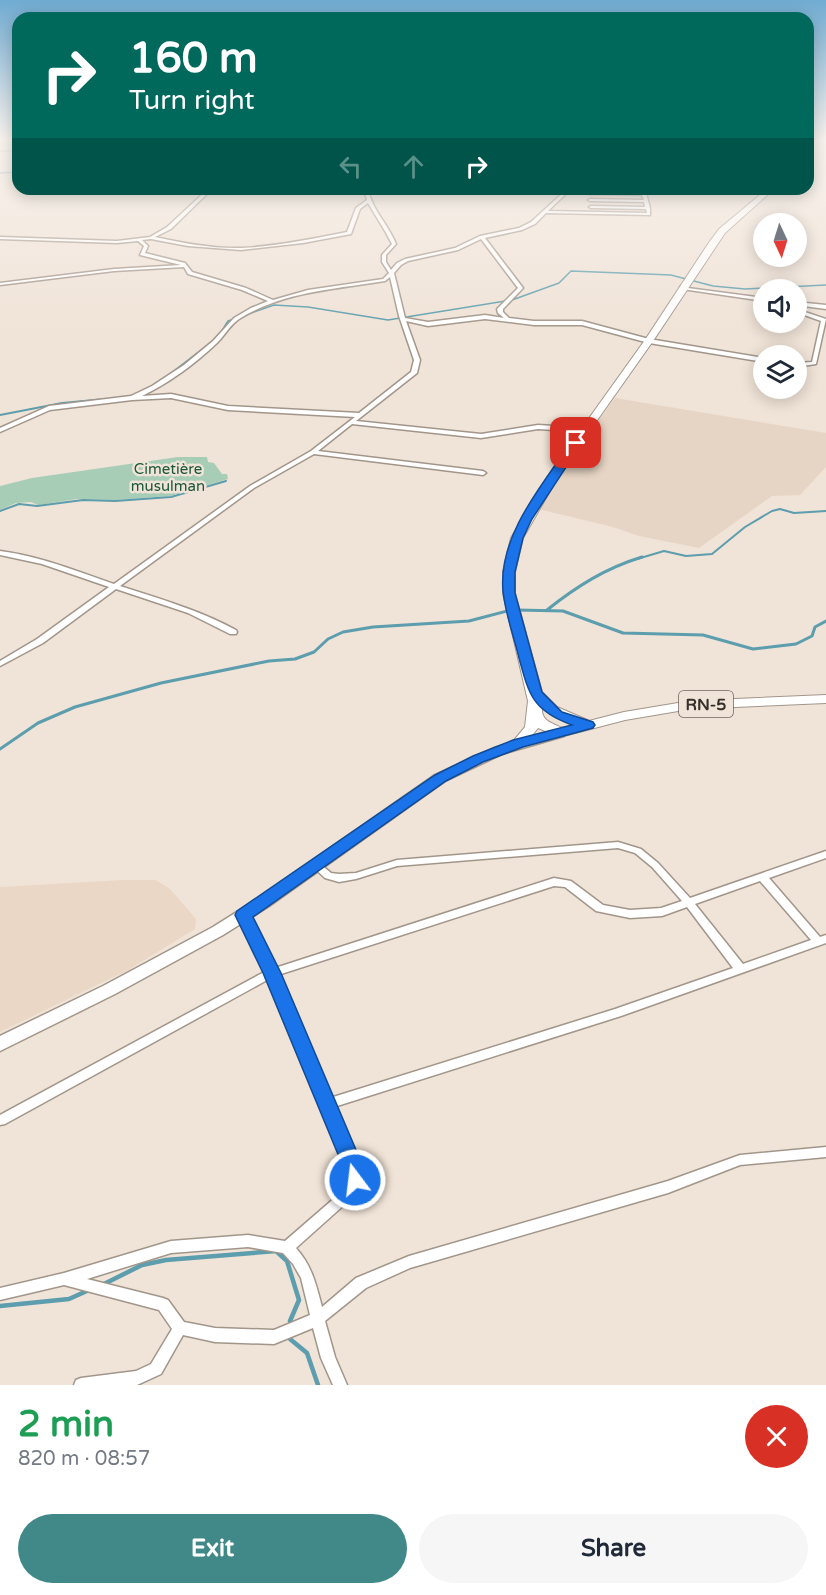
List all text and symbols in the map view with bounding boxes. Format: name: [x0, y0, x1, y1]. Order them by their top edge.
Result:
text: 160 m: [129, 33, 258, 84]
icon: right: [30, 36, 108, 114]
text: Turn right: [129, 84, 255, 117]
icon: left: [334, 150, 367, 183]
icon: ahead: [397, 150, 430, 183]
icon: right: [460, 150, 493, 183]
north arrow: [753, 213, 807, 267]
map controls: [753, 213, 807, 399]
button: sound: [753, 279, 807, 333]
button: layers: [753, 345, 807, 399]
pin: [550, 417, 601, 468]
icon: arrive: [559, 426, 592, 459]
park label: Cimetière musulman: [131, 460, 205, 495]
road number: RN-5: [679, 691, 733, 717]
position arrow: [323, 1148, 387, 1212]
text: 2 min: [18, 1403, 114, 1446]
button: close: [745, 1405, 808, 1468]
text: 820 m · 08:57: [18, 1447, 150, 1471]
button: Exit: [18, 1514, 407, 1583]
button: Share: [419, 1514, 808, 1583]

